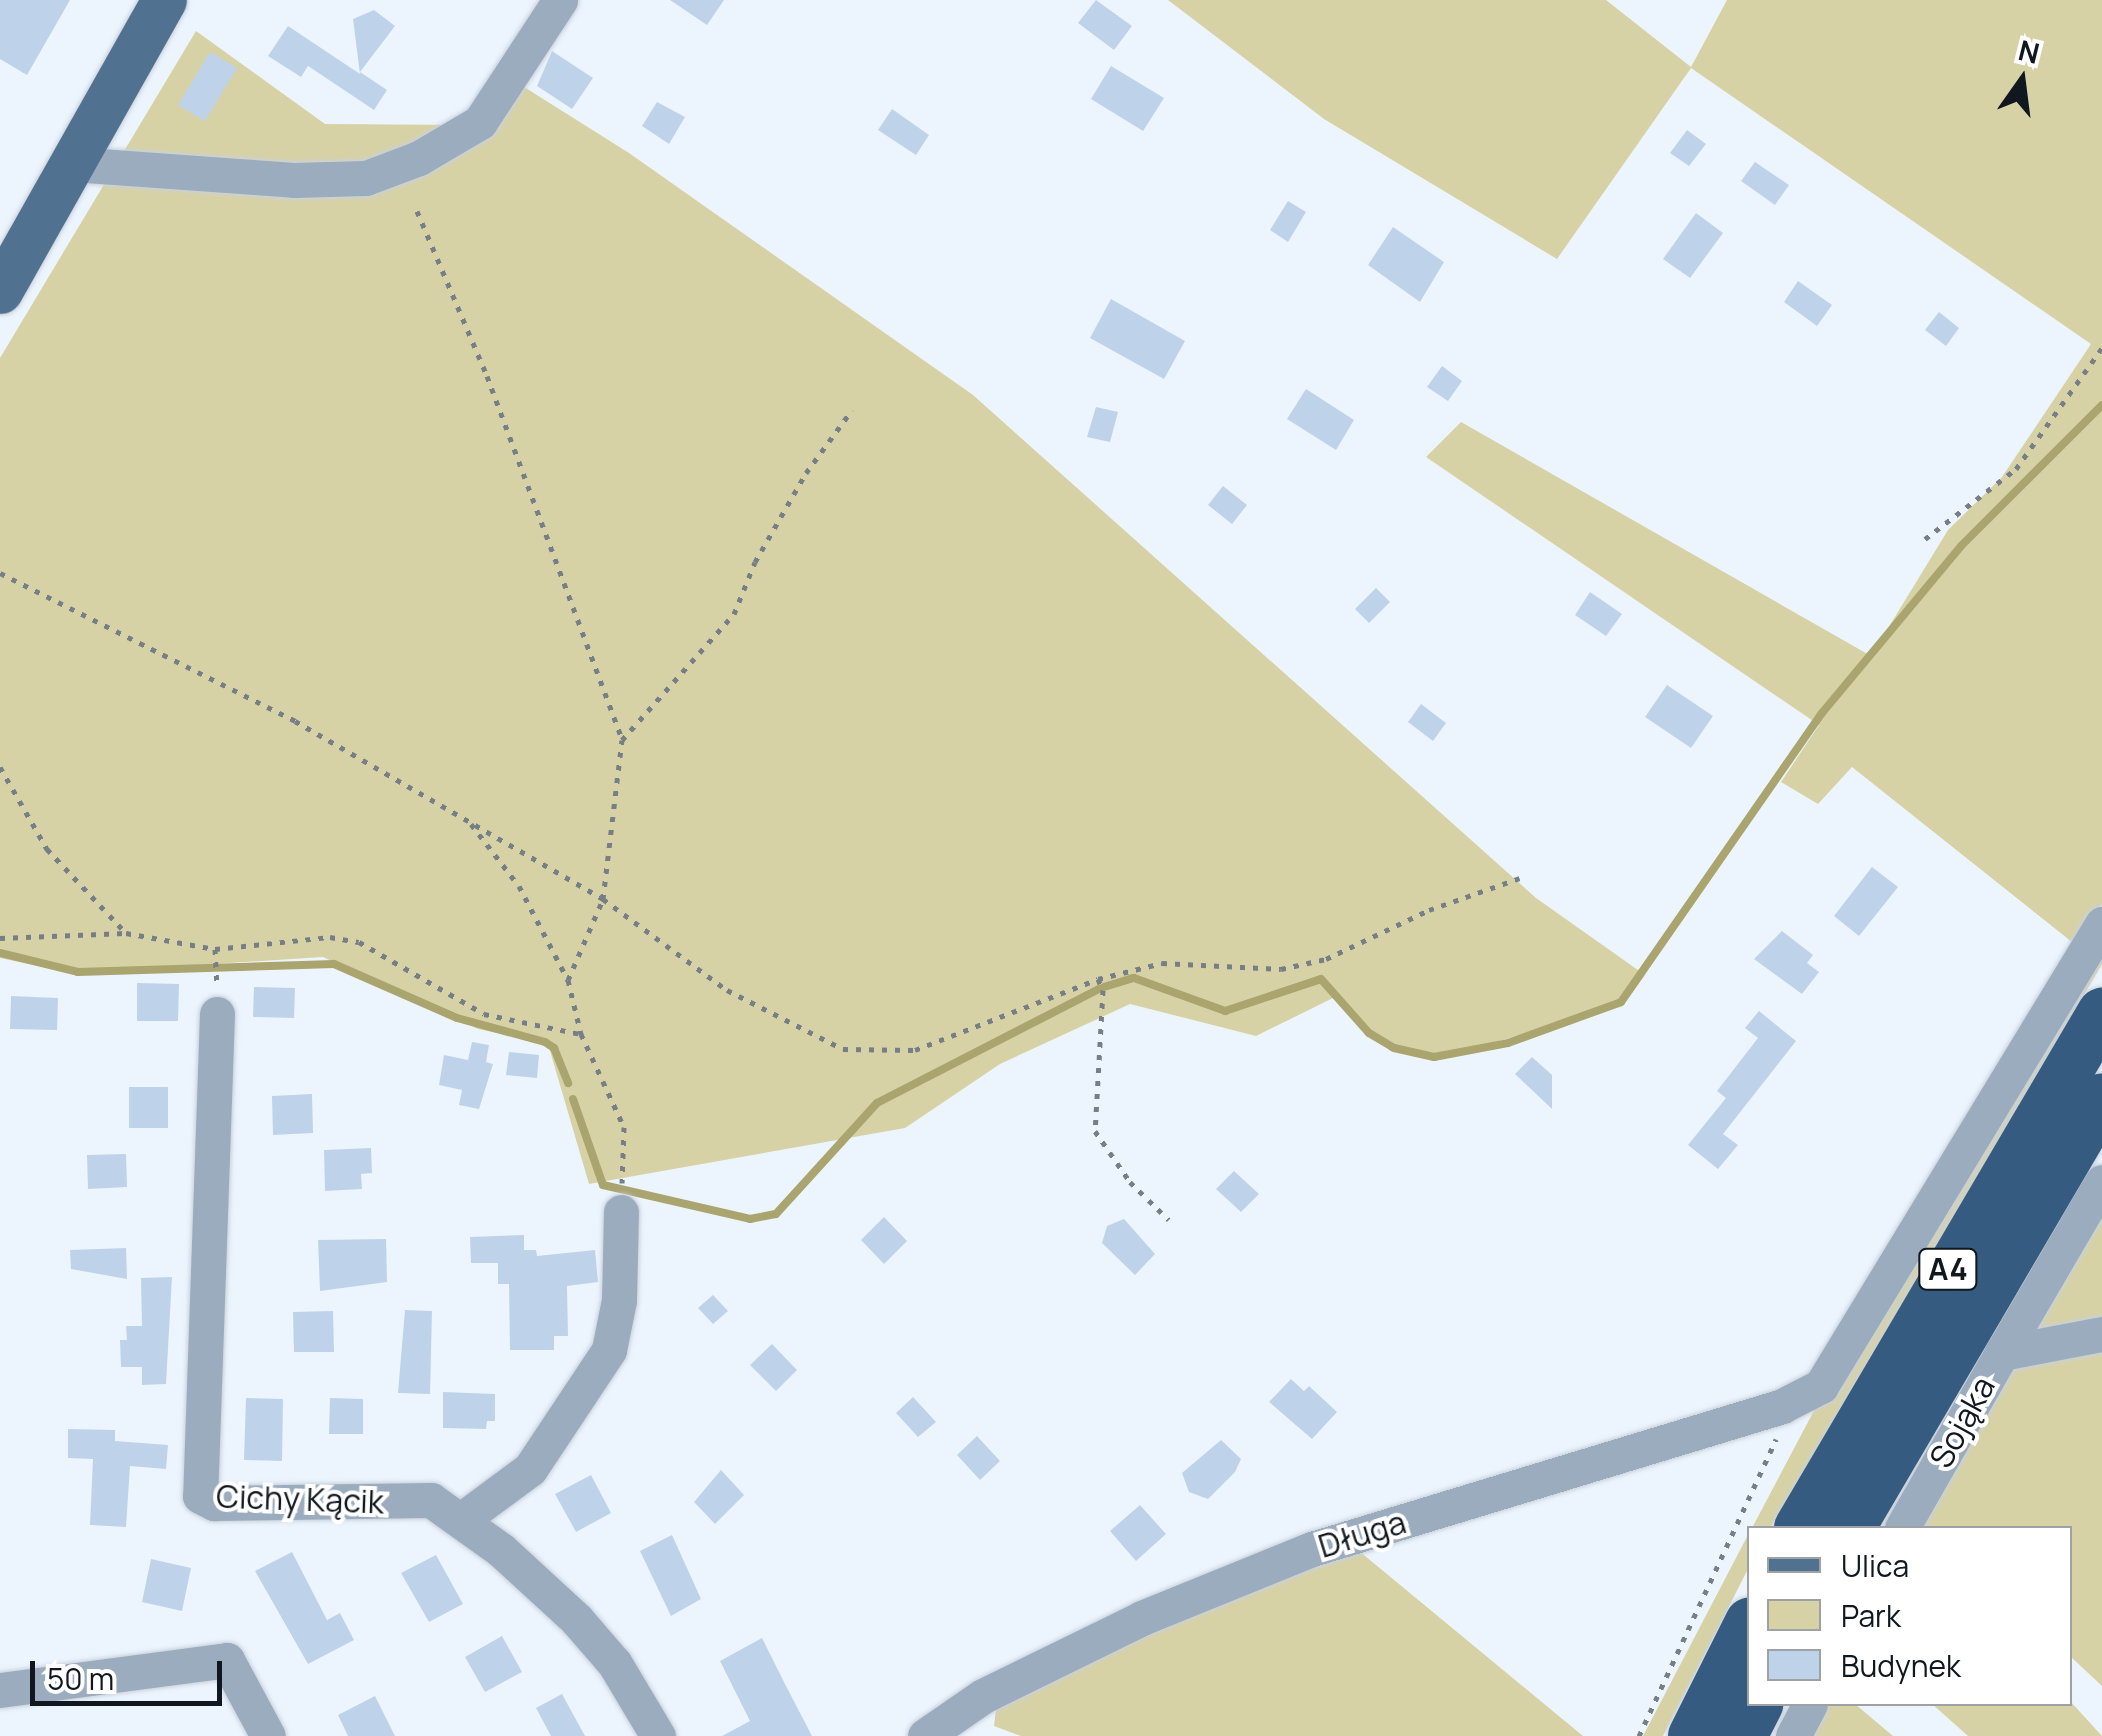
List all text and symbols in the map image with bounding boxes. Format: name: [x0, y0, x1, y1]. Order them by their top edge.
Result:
north arrow: [1972, 30, 2072, 130]
text: N: [2015, 30, 2044, 72]
road number: A4: [1918, 1244, 1978, 1294]
street label: Sojąka: [1921, 1370, 2003, 1474]
street label: Cichy Kącik: [216, 1477, 384, 1521]
street label: Długa: [1314, 1503, 1410, 1565]
legend: [1747, 1526, 2072, 1706]
text: Ulica: [1841, 1545, 1909, 1586]
text: Park: [1841, 1595, 1901, 1636]
scale bar: [35, 1641, 228, 1703]
text: Budynek: [1841, 1645, 1961, 1686]
text: 50 m: [47, 1658, 114, 1699]

